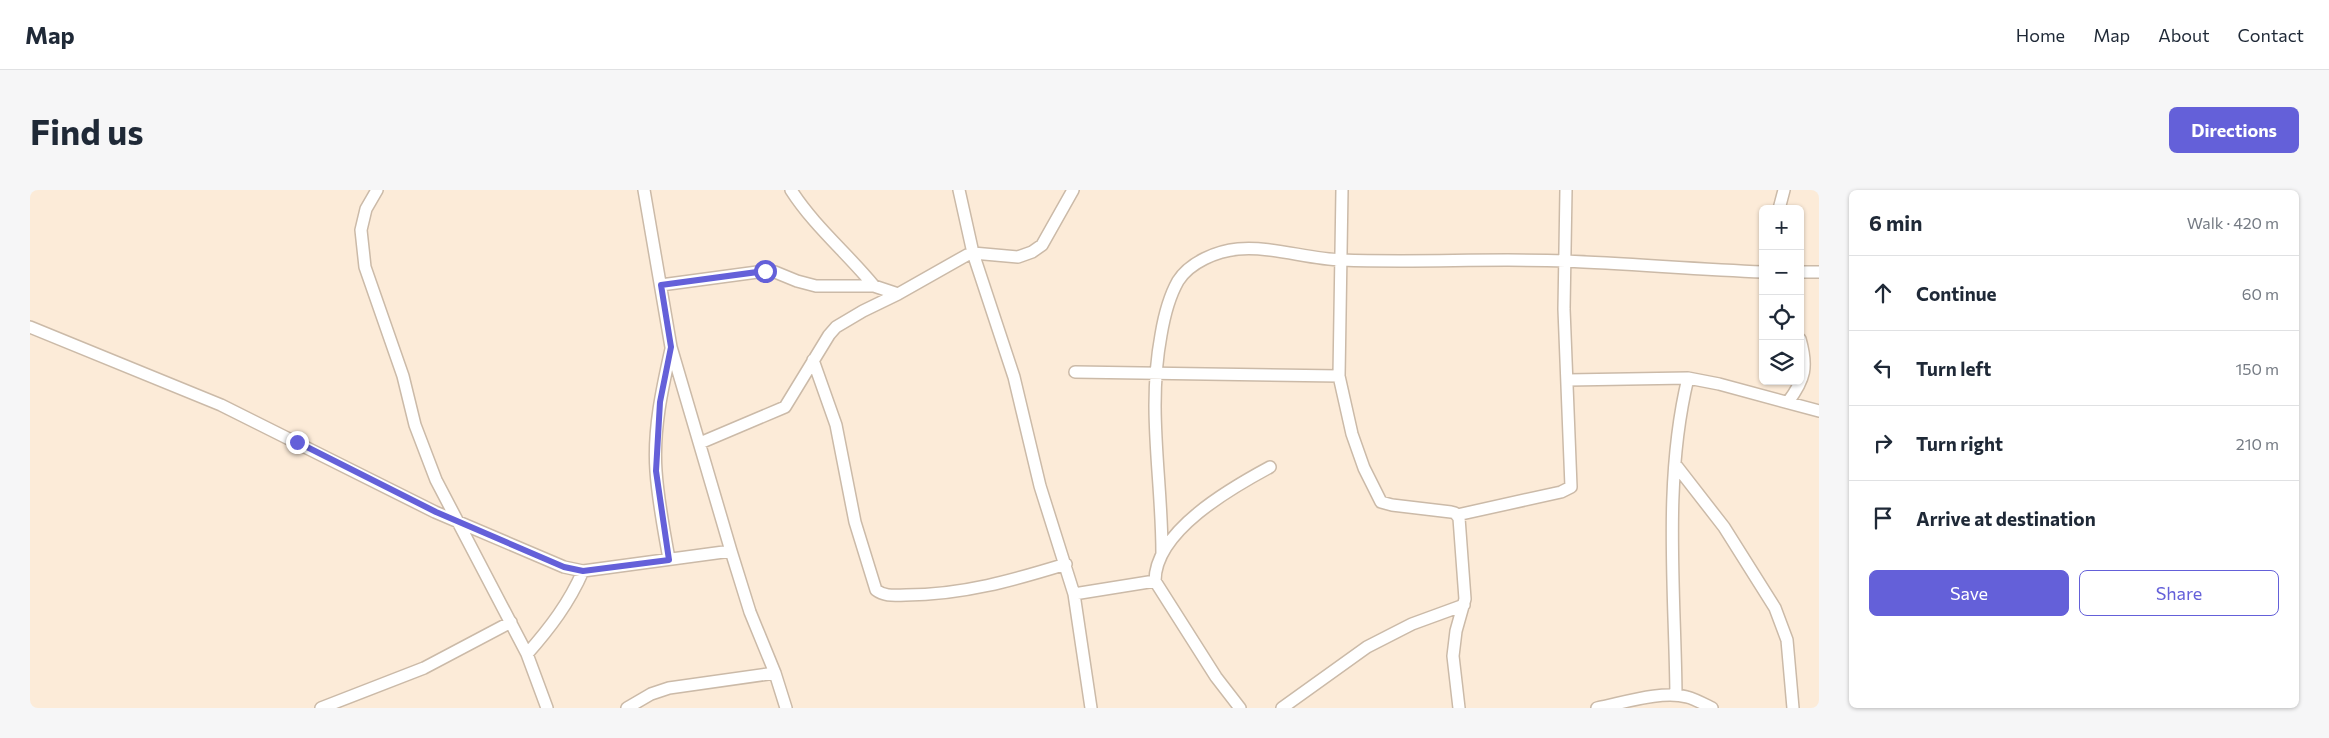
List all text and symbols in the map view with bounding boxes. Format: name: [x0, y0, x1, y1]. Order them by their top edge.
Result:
text: Map: [25, 20, 75, 49]
text: Home: [2016, 24, 2065, 46]
text: Map: [2093, 24, 2130, 46]
text: About: [2158, 24, 2210, 46]
text: Contact: [2238, 24, 2304, 46]
button: Directions: [2169, 107, 2299, 153]
text: Find us: [30, 109, 144, 152]
map controls: [1759, 205, 1804, 385]
button: +: [1759, 205, 1804, 250]
text: 6 min: [1869, 210, 1922, 235]
text: Walk · 420 m: [2187, 213, 2279, 232]
button: −: [1759, 250, 1804, 295]
route start: [754, 260, 777, 283]
icon: ahead: [1869, 279, 1897, 307]
text: Continue: [1916, 282, 1996, 305]
text: 60 m: [2242, 284, 2279, 303]
button: locate: [1759, 295, 1804, 340]
button: layers: [1759, 340, 1804, 385]
icon: left: [1869, 354, 1897, 382]
text: Turn left: [1916, 357, 1991, 380]
text: 150 m: [2236, 359, 2279, 378]
icon: right: [1869, 429, 1897, 457]
route end: [286, 431, 309, 454]
text: Turn right: [1916, 432, 2003, 455]
text: 210 m: [2236, 434, 2279, 453]
icon: arrive: [1869, 504, 1897, 532]
text: Arrive at destination: [1916, 507, 2096, 530]
button: Save: [1869, 570, 2069, 616]
button: Share: [2079, 570, 2279, 616]

